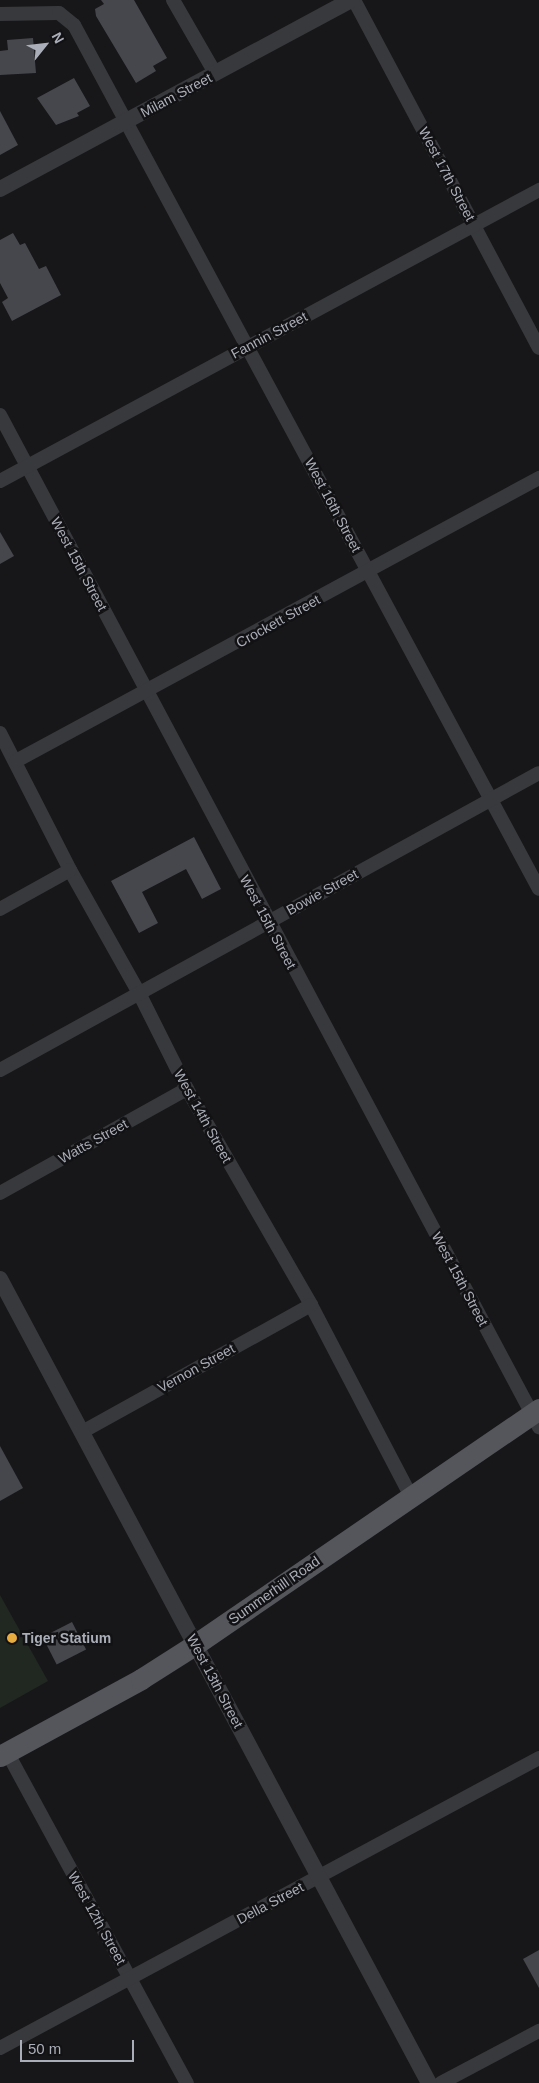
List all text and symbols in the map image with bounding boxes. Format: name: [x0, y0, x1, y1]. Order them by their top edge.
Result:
north arrow: [20, 20, 70, 70]
text: N: [49, 29, 68, 46]
street label: Milam Street: [137, 69, 215, 121]
street label: West 17th Street: [415, 124, 479, 224]
street label: Fannin Street: [228, 308, 310, 362]
street label: West 16th Street: [301, 455, 365, 555]
street label: West 15th Street: [47, 514, 111, 614]
street label: Crockett Street: [233, 591, 323, 651]
street label: Bowie Street: [283, 865, 361, 919]
street label: West 15th Street: [236, 872, 300, 972]
street label: West 14th Street: [170, 1066, 236, 1166]
street label: Watts Street: [55, 1115, 131, 1167]
street label: West 15th Street: [428, 1229, 492, 1329]
street label: Vernon Street: [154, 1340, 238, 1396]
street label: Summerhill Road: [225, 1552, 323, 1628]
place label: Tiger Statium: [22, 1630, 111, 1646]
street label: West 13th Street: [183, 1631, 247, 1731]
marker: Tiger Statium: [6, 1632, 18, 1644]
street label: West 12th Street: [64, 1868, 130, 1968]
street label: Della Street: [234, 1878, 306, 1928]
scale bar: [22, 2030, 136, 2062]
text: 50 m: [28, 2040, 61, 2057]

